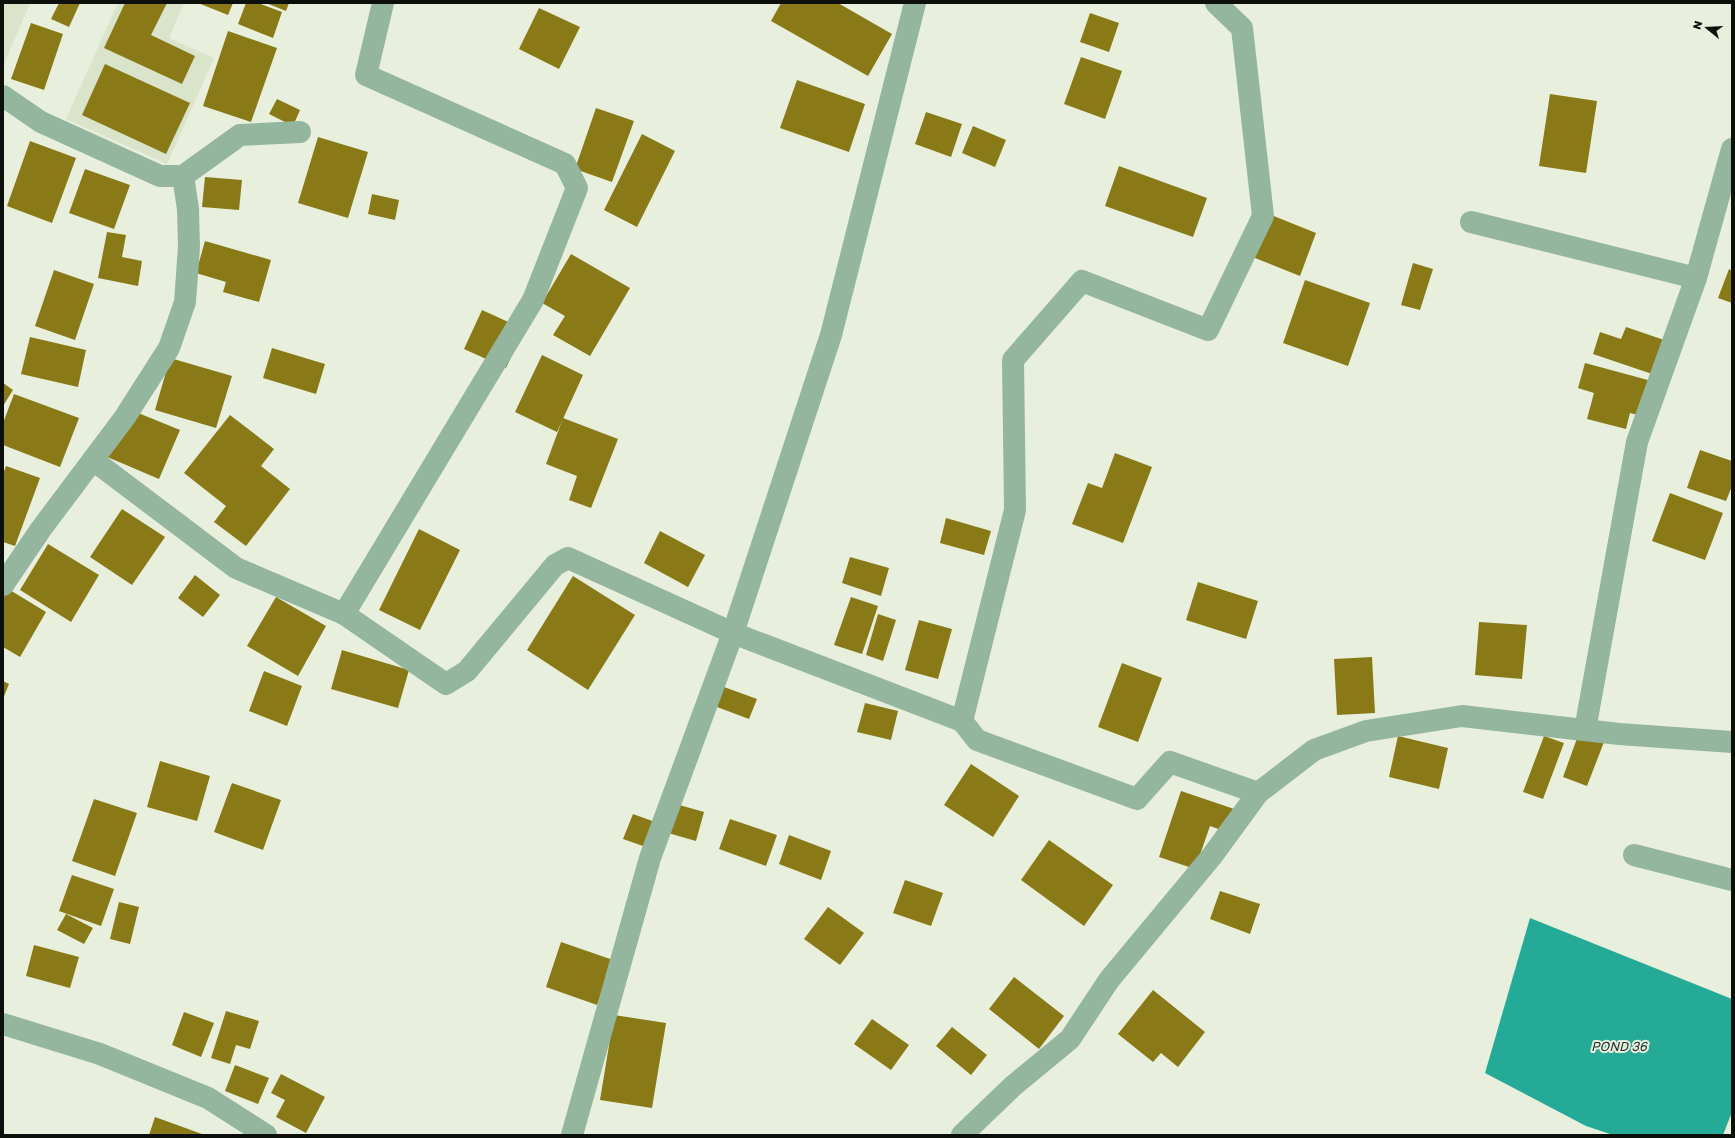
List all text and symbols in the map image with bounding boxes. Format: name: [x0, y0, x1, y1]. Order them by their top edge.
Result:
north arrow: [1687, 8, 1727, 48]
text: N: [1690, 19, 1704, 31]
water label: POND 36: [1591, 1038, 1648, 1054]

